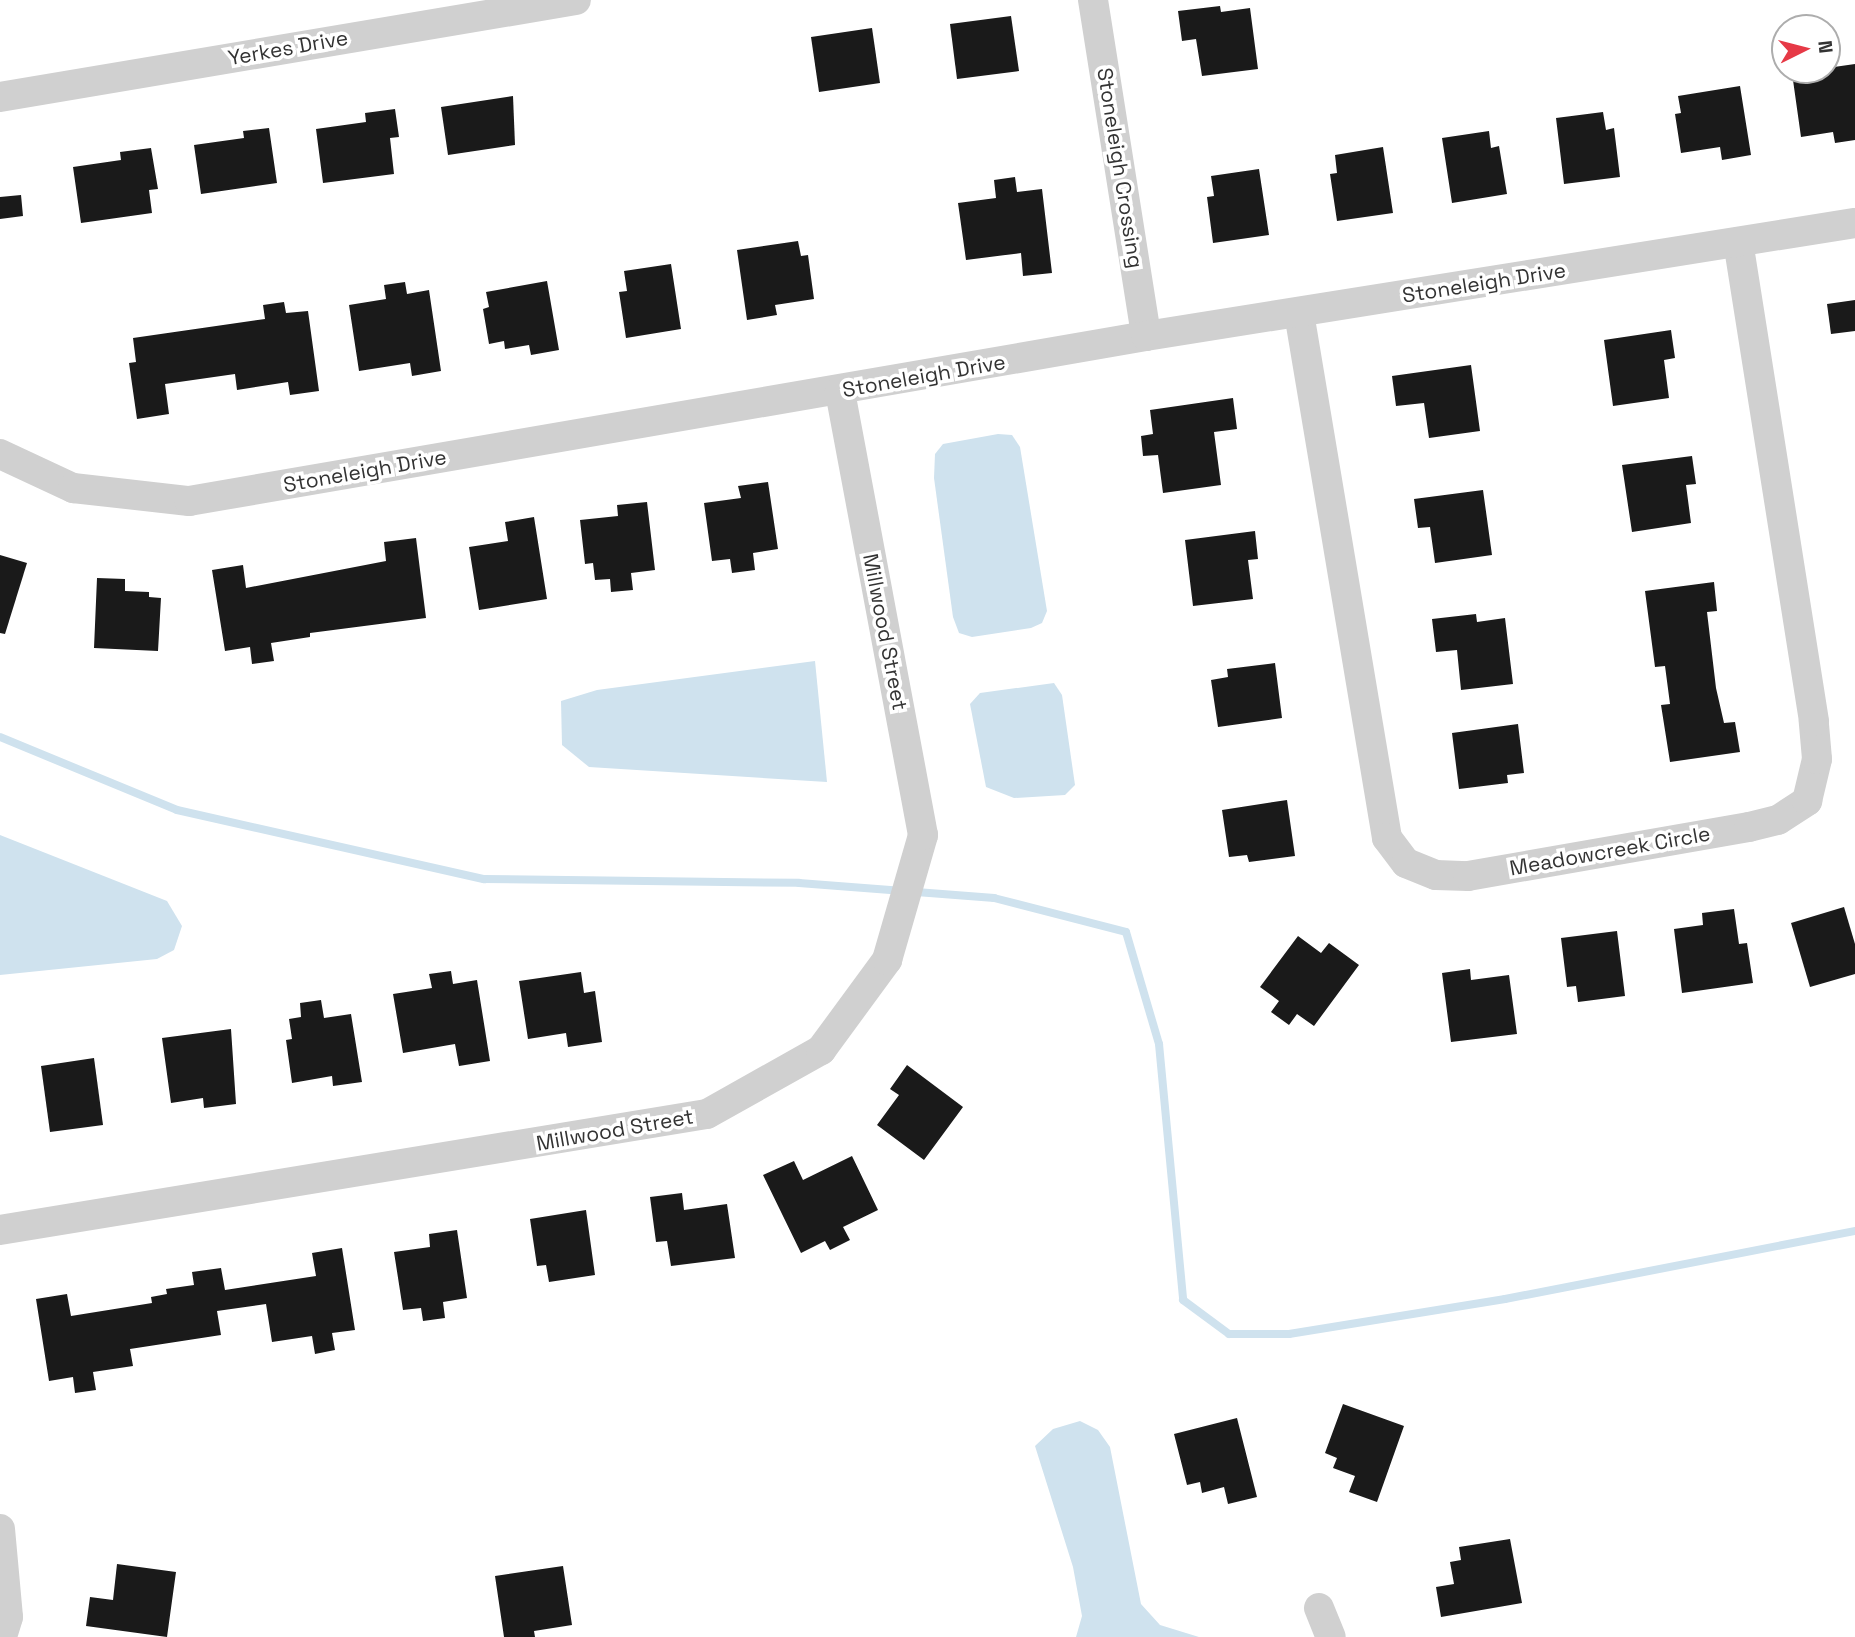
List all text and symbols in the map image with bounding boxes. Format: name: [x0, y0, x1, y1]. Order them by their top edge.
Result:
north arrow: [1771, 14, 1841, 84]
street label: Yerkes Drive: [226, 25, 350, 71]
text: N: [1812, 39, 1838, 55]
street label: Stoneleigh Crossing: [1092, 66, 1148, 270]
street label: Stoneleigh Drive: [1400, 258, 1568, 308]
street label: Stoneleigh Drive: [840, 349, 1008, 403]
street label: Stoneleigh Drive: [281, 444, 449, 498]
street label: Millwood Street: [857, 551, 913, 713]
street label: Meadowcreek Circle: [1508, 821, 1712, 881]
street label: Millwood Street: [534, 1104, 696, 1156]

